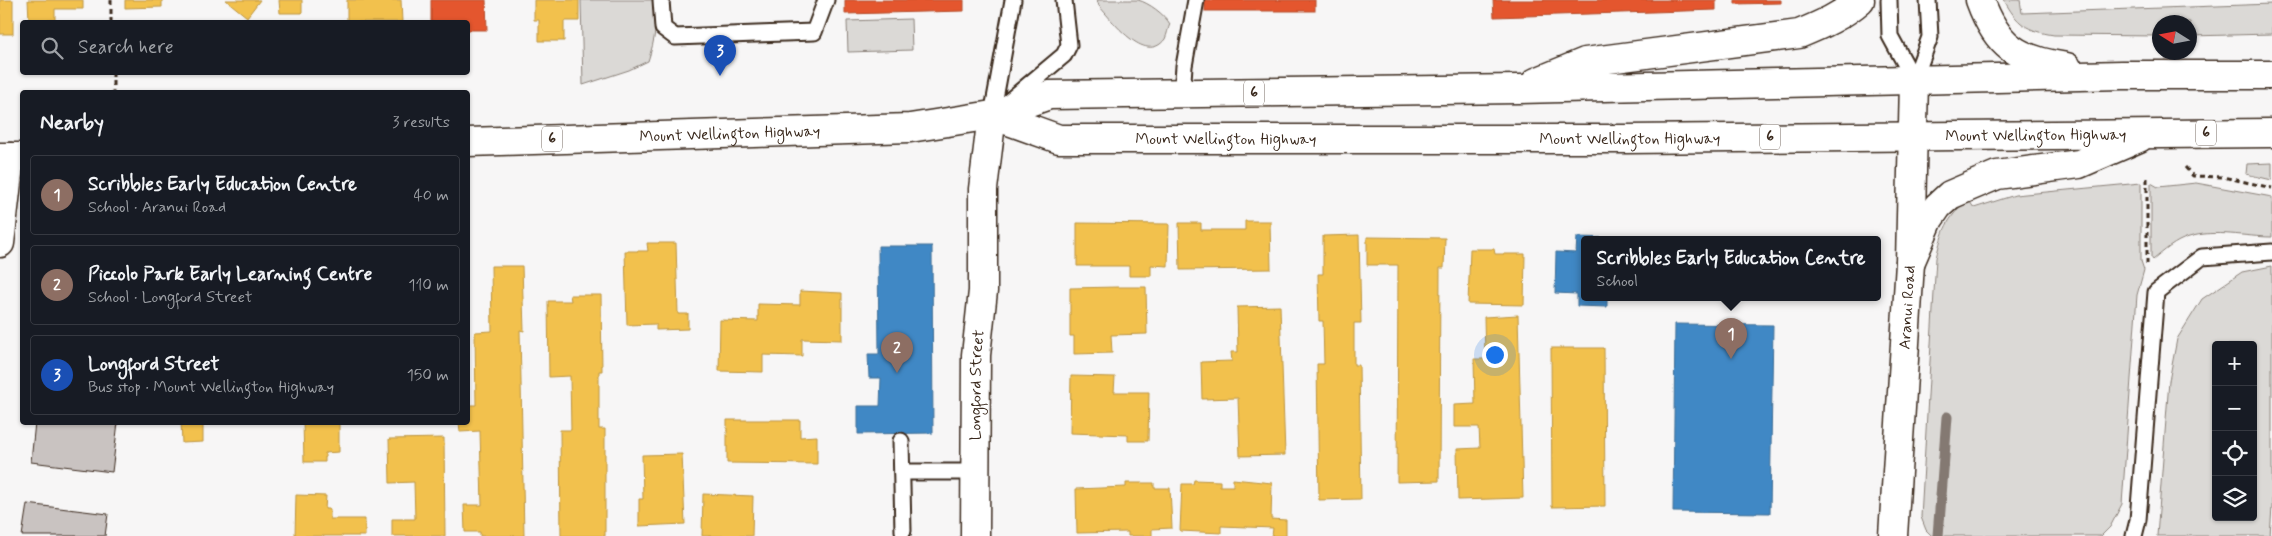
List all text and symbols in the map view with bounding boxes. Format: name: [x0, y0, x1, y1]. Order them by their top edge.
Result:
north arrow: [2152, 15, 2197, 60]
search box: [20, 20, 470, 75]
icon: search: [38, 34, 66, 62]
text: Search here: [78, 35, 174, 60]
pin: 3: [704, 35, 736, 76]
road number: 6: [1244, 80, 1264, 106]
text: Nearby: [40, 109, 104, 137]
text: 3 results: [392, 112, 450, 133]
street label: Mount Wellington Highway: [639, 120, 821, 147]
road number: 6: [2196, 120, 2216, 146]
road number: 6: [1760, 124, 1780, 150]
street label: Mount Wellington Highway: [1945, 124, 2126, 147]
road number: 6: [542, 126, 562, 152]
street label: Mount Wellington Highway: [1539, 128, 1720, 150]
street label: Mount Wellington Highway: [1135, 129, 1316, 151]
text: Scribbles Early Education Centre: [88, 172, 357, 197]
text: 1: [53, 185, 61, 206]
text: 40 m: [413, 185, 449, 206]
text: School · Aranui Road: [88, 197, 226, 218]
popup: [1581, 236, 1881, 301]
text: Scribbles Early Education Centre: [1597, 246, 1865, 271]
text: Piccolo Park Early Learning Centre: [88, 262, 372, 287]
street label: Aranui Road: [1894, 265, 1920, 350]
text: School: [1597, 271, 1638, 292]
text: 2: [53, 275, 61, 296]
text: 110 m: [408, 275, 449, 296]
text: School · Longford Street: [88, 287, 253, 308]
pin: 1: [1715, 318, 1747, 359]
street label: Longford Street: [965, 328, 989, 440]
pin: 2: [881, 332, 913, 373]
map controls: [2212, 341, 2257, 521]
button: +: [2212, 341, 2257, 386]
your location: [1482, 342, 1508, 368]
text: Longford Street: [88, 352, 220, 377]
text: 3: [53, 365, 61, 386]
text: 150 m: [407, 365, 449, 386]
text: Bus stop · Mount Wellington Highway: [88, 377, 334, 398]
button: −: [2212, 386, 2257, 431]
button: locate: [2212, 431, 2257, 476]
button: layers: [2212, 476, 2257, 521]

